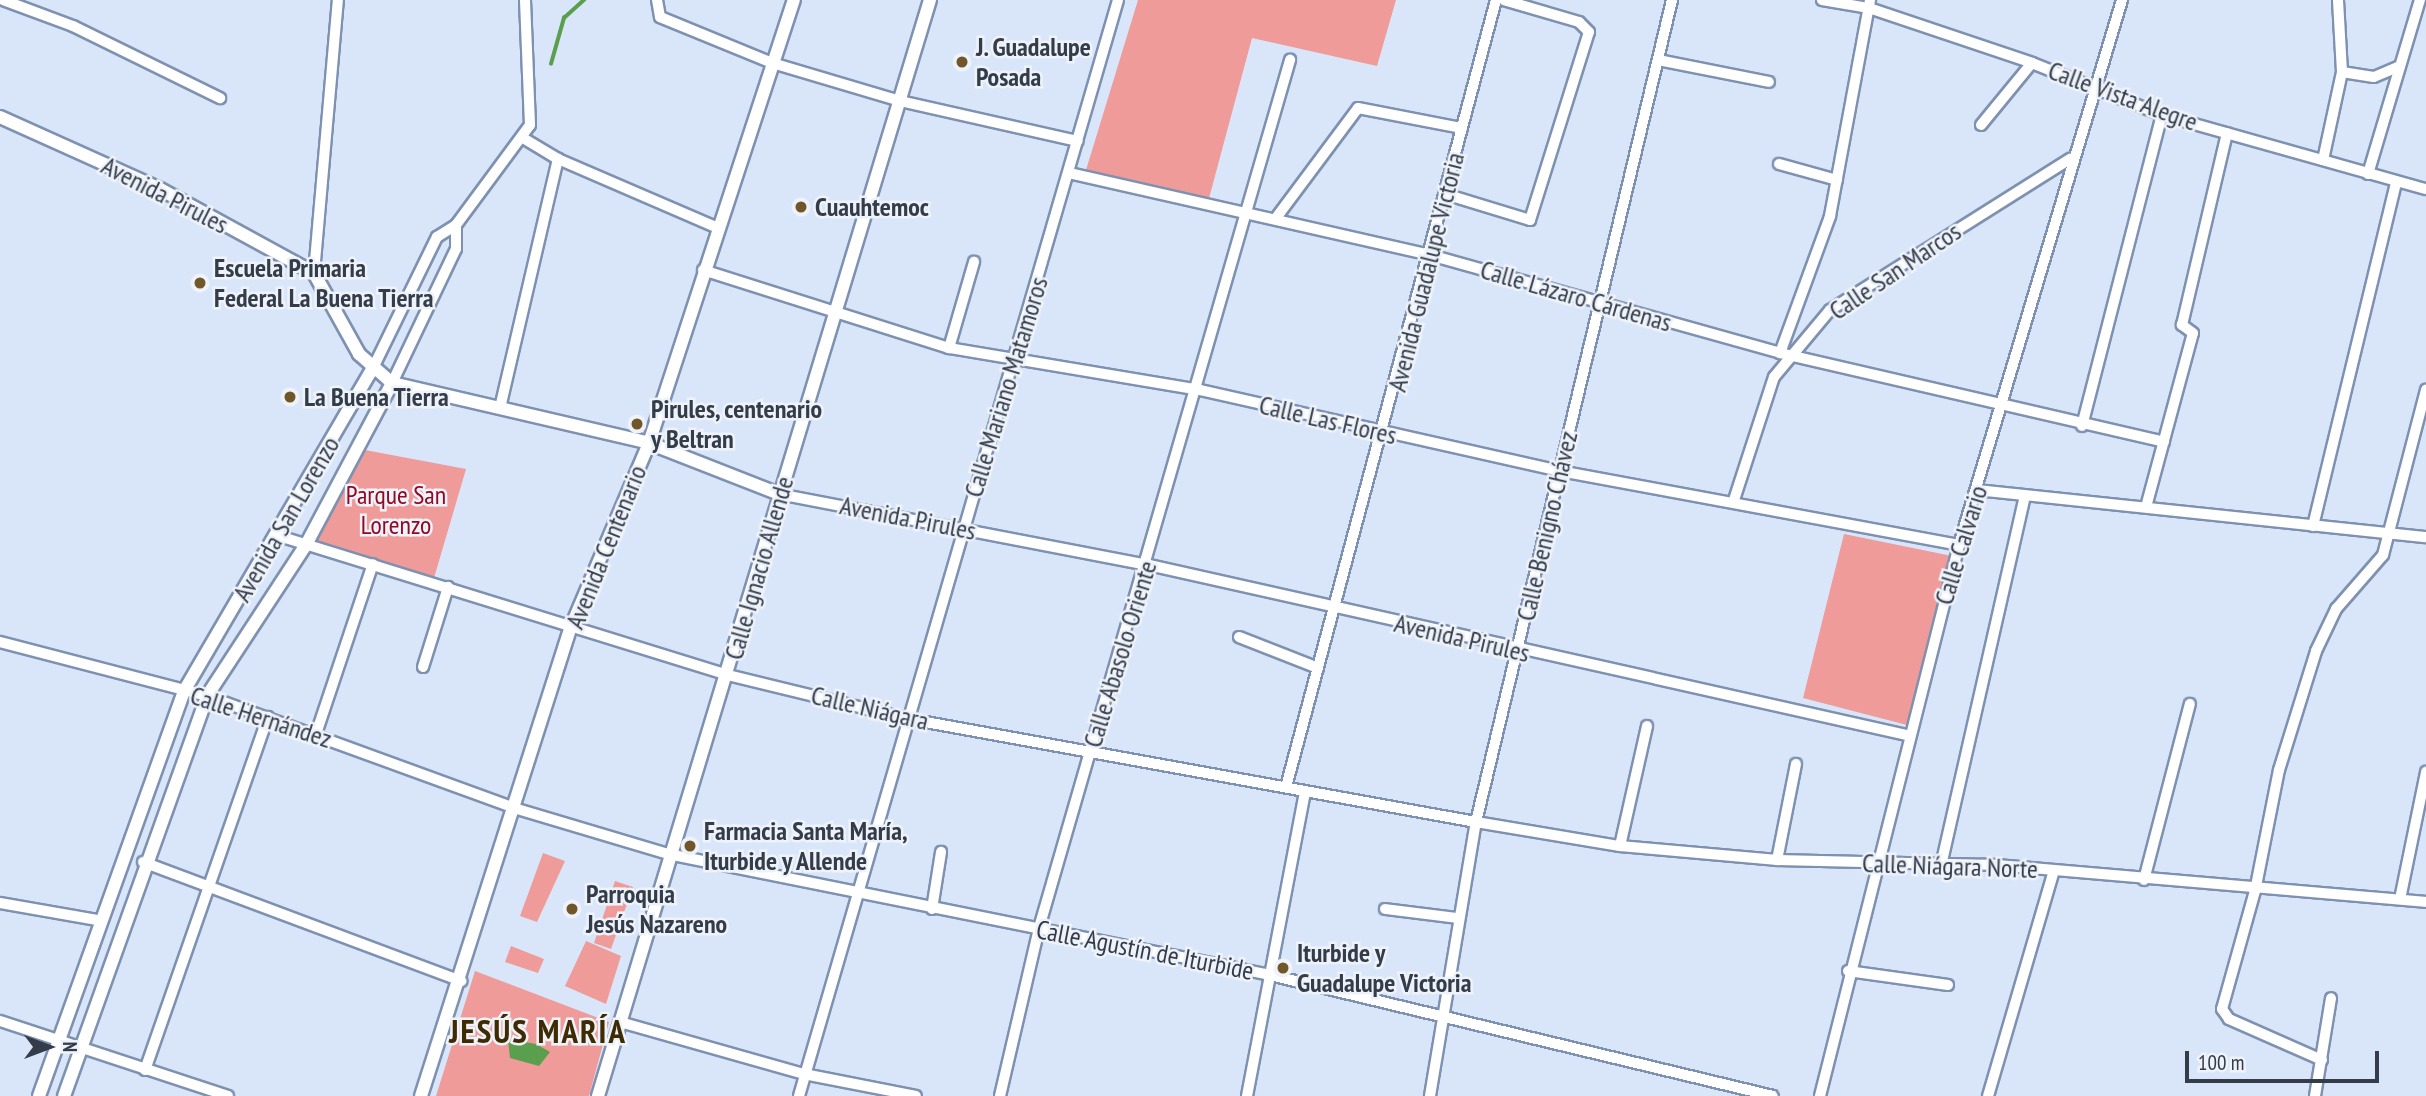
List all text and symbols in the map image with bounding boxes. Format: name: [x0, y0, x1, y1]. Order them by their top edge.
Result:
place label: J. Guadalupe Posada: [976, 31, 1093, 92]
marker: J. Guadalupe Posada: [954, 54, 970, 70]
street label: Calle Vista Alegre: [2044, 54, 2202, 138]
street label: Avenida Guadalupe Victoria: [1381, 149, 1471, 395]
street label: Avenida Pirules: [96, 150, 234, 240]
place label: Cuauhtemoc: [815, 191, 929, 223]
marker: Cuauhtemoc: [793, 199, 809, 215]
street label: Calle San Marcos: [1823, 216, 1967, 326]
place label: Escuela Primaria Federal La Buena Tierra: [214, 252, 434, 314]
street label: Calle Lázaro Cárdenas: [1477, 254, 1675, 338]
street label: Calle Mariano Matamoros: [958, 273, 1054, 501]
marker: Escuela Primaria Federal La Buena Tierra: [192, 275, 208, 291]
place label: La Buena Tierra: [304, 381, 450, 413]
marker: La Buena Tierra: [282, 389, 298, 405]
street label: Calle Las Flores: [1256, 389, 1400, 451]
place label: Pirules, centenario y Beltran: [651, 393, 824, 454]
marker: Pirules, centenario y Beltran: [629, 416, 645, 432]
street label: Calle Benigno Chávez: [1510, 428, 1584, 624]
street label: Avenida San Lorenzo: [226, 431, 346, 607]
street label: Avenida Centenario: [559, 461, 653, 633]
street label: Calle Ignacio Allende: [718, 473, 800, 663]
park label: Parque San Lorenzo: [346, 479, 446, 540]
street label: Calle Calvario: [1928, 482, 1994, 608]
street label: Avenida Pirules: [837, 490, 979, 546]
street label: Calle Abasolo Oriente: [1077, 557, 1163, 751]
street label: Avenida Pirules: [1391, 607, 1533, 669]
street label: Calle Niágara: [808, 679, 932, 737]
street label: Calle Hernández: [187, 680, 335, 754]
place label: Farmacia Santa María, Iturbide y Allende: [704, 815, 908, 876]
marker: Farmacia Santa María, Iturbide y Allende: [682, 838, 698, 854]
street label: Calle Niágara Norte: [1862, 847, 2038, 885]
place label: Parroquia Jesús Nazareno: [586, 878, 727, 940]
marker: Parroquia Jesús Nazareno: [564, 901, 580, 917]
street label: Calle Agustín de Iturbide: [1033, 914, 1257, 986]
place label: Iturbide y Guadalupe Victoria: [1297, 937, 1472, 998]
marker: Iturbide y Guadalupe Victoria: [1275, 960, 1291, 976]
district label: JESÚS MARÍA: [450, 1011, 626, 1051]
north arrow: [14, 1012, 84, 1082]
scale bar: [2188, 1036, 2382, 1080]
text: N: [58, 1042, 82, 1052]
text: 100 m: [2198, 1049, 2244, 1076]

